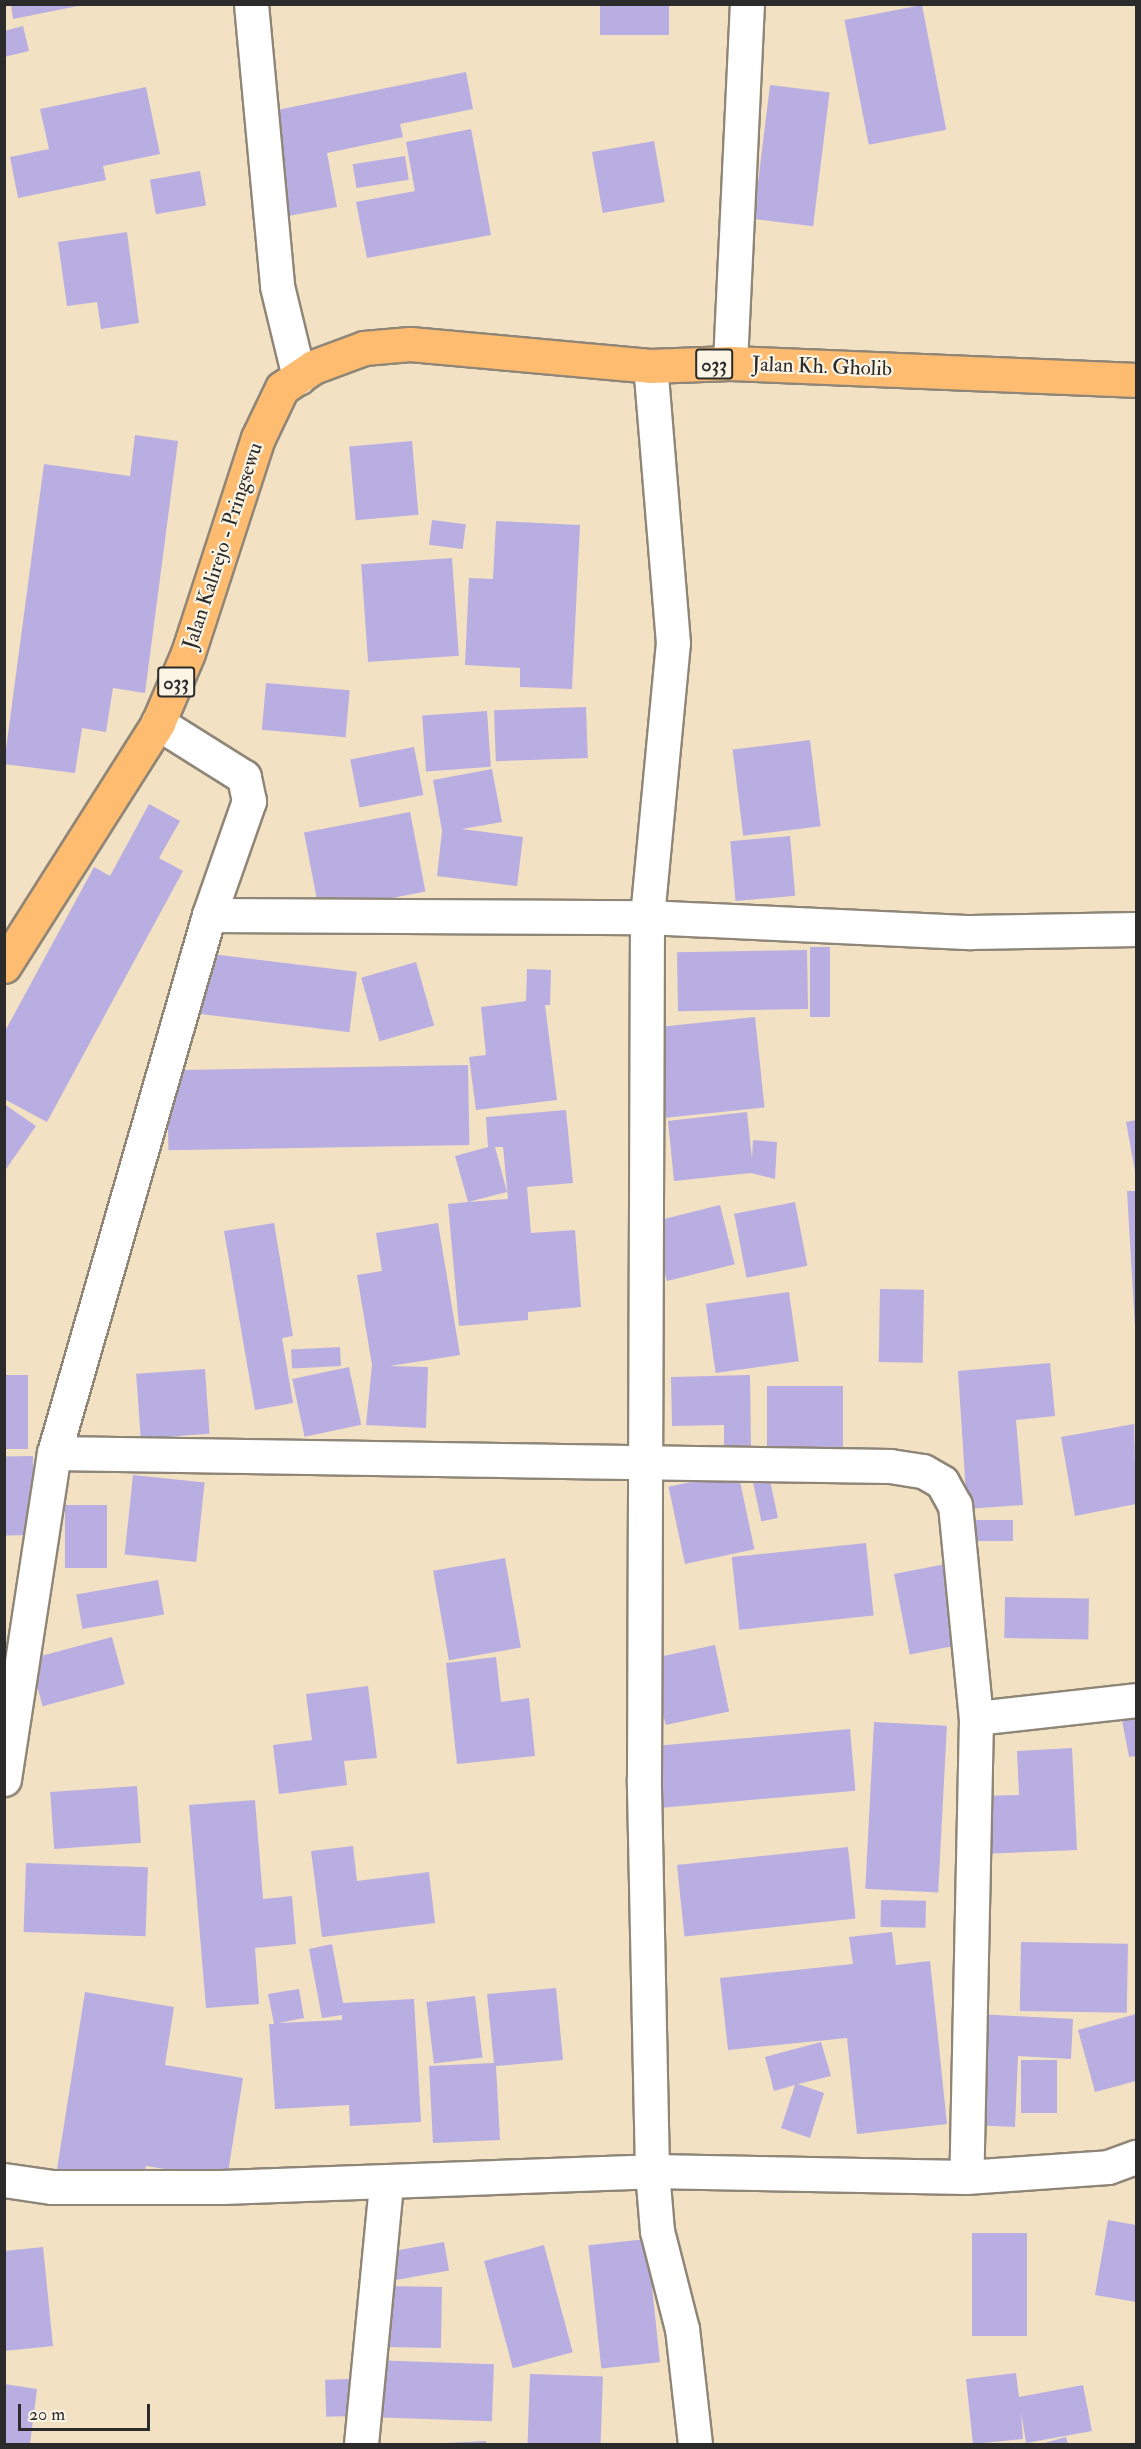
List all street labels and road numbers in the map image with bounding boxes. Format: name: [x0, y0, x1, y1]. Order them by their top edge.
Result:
road number: 033: [694, 347, 734, 381]
street label: Jalan Kh. Gholib: [752, 352, 892, 382]
street label: Jalan Kalirejo - Pringsewu: [178, 439, 268, 653]
road number: 033: [156, 665, 195, 699]

